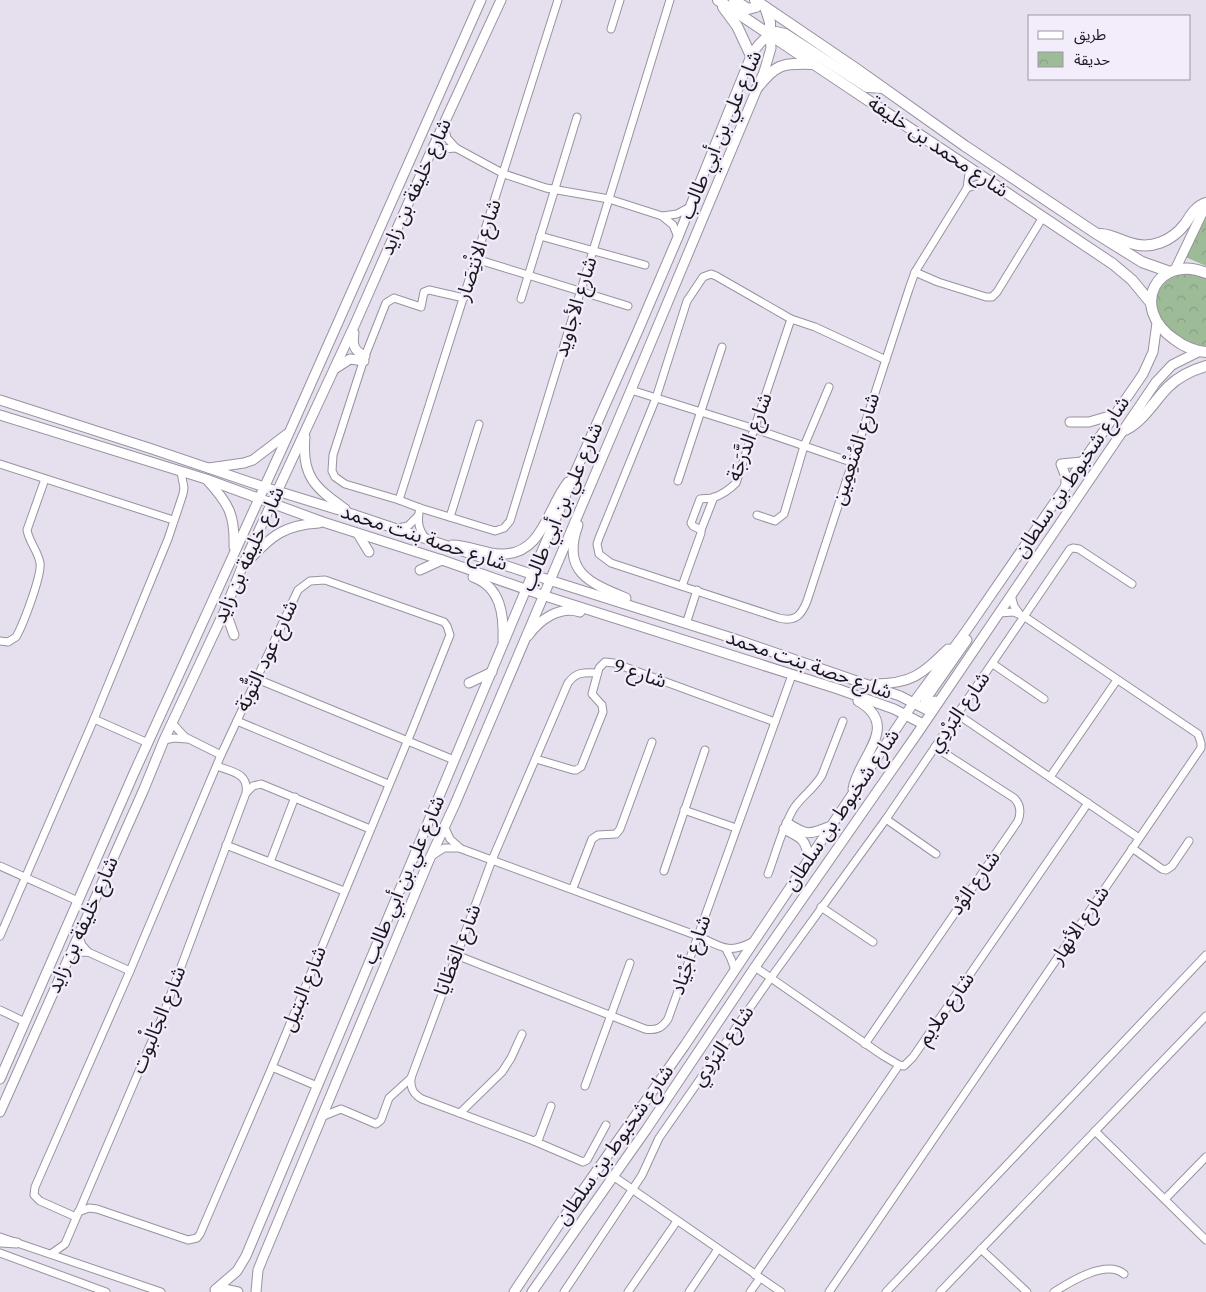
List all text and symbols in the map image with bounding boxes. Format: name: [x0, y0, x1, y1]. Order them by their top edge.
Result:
legend: [1028, 15, 1191, 80]
text: طريق: [1074, 24, 1106, 47]
street label: شارع علي بن أبي طالب: [672, 46, 770, 224]
text: حديقة: [1074, 49, 1110, 72]
street label: شارع محمد بن خليفة: [862, 89, 1014, 205]
street label: شارع خليفة بن زايد: [372, 114, 460, 260]
street label: شارع الانْتِصَار: [448, 195, 510, 306]
street label: شارع الأجاويد: [547, 253, 605, 361]
street label: شارع الدَّرَجَة: [719, 388, 781, 486]
street label: شارع المُنْعِمِين: [824, 389, 888, 509]
street label: شارع شخبوط بن سلطان: [1006, 390, 1138, 564]
street label: شارع علي بن أبي طالب: [513, 418, 611, 596]
street label: شارع خليفة بن زايد: [205, 482, 293, 628]
street label: شارع حصة بنت محمد: [337, 497, 511, 579]
street label: شارع عود التُّوبَة: [228, 595, 306, 717]
street label: شارع حصة بنت محمد: [722, 622, 896, 708]
street label: شارع 9: [610, 651, 670, 697]
street label: شارع البَرْدِي: [920, 665, 998, 759]
street label: شارع شخبوط بن سلطان: [776, 723, 908, 897]
street label: شارع علي بن أبي طالب: [355, 791, 453, 969]
street label: شارع الوُد: [942, 845, 1008, 921]
street label: شارع خليفة بن زايد: [39, 852, 127, 998]
street label: شارع الأنهار: [1042, 880, 1117, 971]
street label: شارع العَطَايَا: [427, 900, 489, 1000]
street label: شارع أجْيَاد: [663, 911, 719, 999]
street label: شارع البتيل: [273, 942, 335, 1036]
street label: شارع الجَالْبوت: [124, 962, 194, 1078]
street label: شارع ملايم: [910, 966, 982, 1052]
street label: شارع البَرْدِي: [684, 999, 762, 1093]
street label: شارع شخبوط بن سلطان: [548, 1059, 682, 1231]

